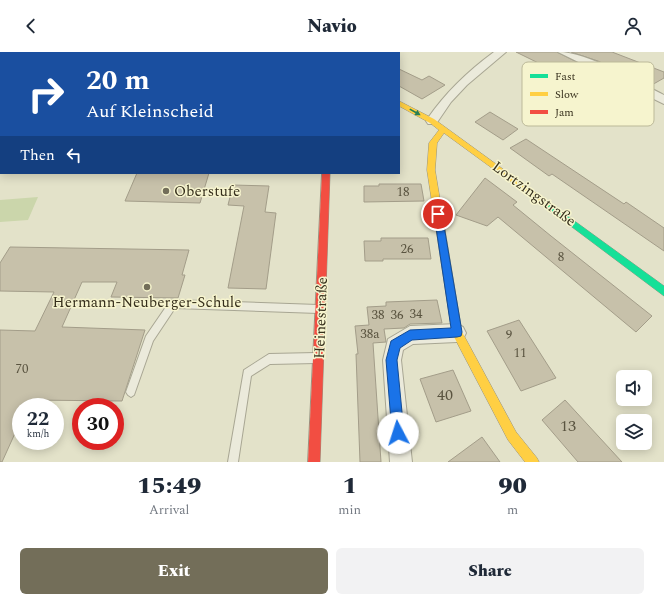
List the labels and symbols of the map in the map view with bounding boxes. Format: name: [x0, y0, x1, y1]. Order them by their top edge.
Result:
legend: [522, 62, 654, 126]
text: Fast: [555, 68, 576, 85]
text: Slow: [555, 86, 579, 103]
text: Jam: [555, 104, 574, 121]
one-way arrow: [409, 109, 421, 116]
street label: Lortzingstraße: [487, 156, 581, 232]
place label: Oberstufe: [174, 180, 240, 203]
house number: 18: [397, 182, 410, 202]
marker: Oberstufe: [161, 186, 171, 196]
pin: [421, 197, 455, 231]
house number: 26: [401, 239, 414, 259]
house number: 8: [558, 247, 564, 267]
street label: Heinestraße: [308, 277, 334, 359]
marker: Hermann-Neuberger-Schule: [142, 282, 152, 292]
place label: Hermann-Neuberger-Schule: [53, 291, 241, 314]
house number: 34: [410, 304, 423, 324]
house number: 38: [372, 305, 385, 325]
house number: 36: [391, 305, 404, 325]
house number: 38a: [360, 324, 380, 344]
house number: 9: [506, 325, 513, 345]
house number: 11: [514, 343, 527, 363]
house number: 70: [16, 359, 29, 379]
house number: 40: [437, 383, 453, 407]
speed limit sign: 30: [72, 398, 124, 450]
position arrow: [377, 412, 419, 454]
house number: 13: [560, 414, 576, 438]

